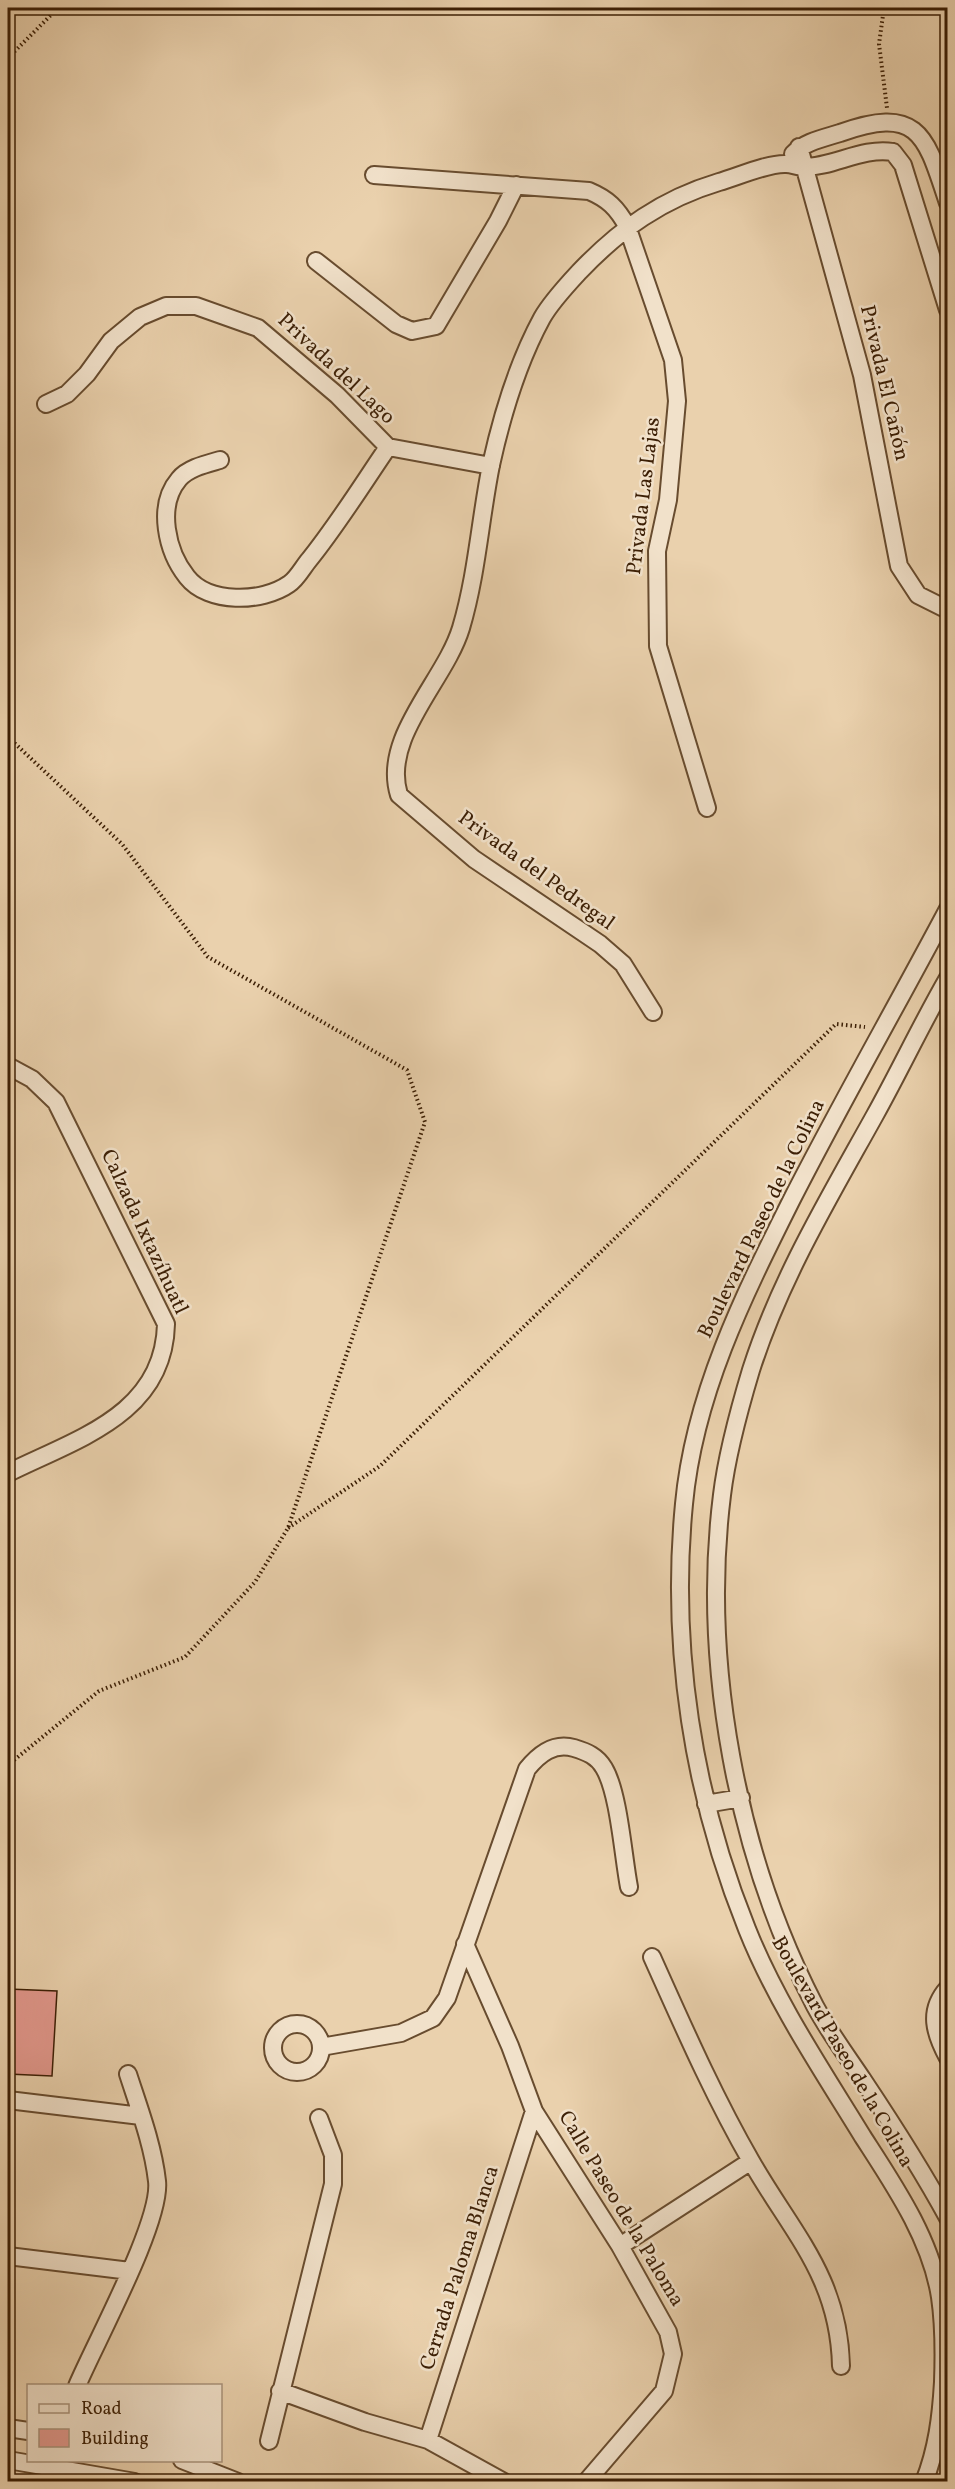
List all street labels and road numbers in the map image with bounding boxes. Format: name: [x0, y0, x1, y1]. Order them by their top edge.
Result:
street label: Privada El Cañón: [852, 302, 916, 464]
street label: Privada del Lago: [271, 307, 401, 431]
street label: Privada Las Lajas: [620, 416, 668, 576]
street label: Privada del Pedregal: [452, 804, 620, 938]
street label: Boulevard Paseo de la Colina: [691, 1095, 833, 1343]
street label: Calzada Ixtazíhuatl: [93, 1145, 195, 1319]
street label: Boulevard Paseo de la Colina: [764, 1931, 920, 2173]
street label: Calle Paseo de la Paloma: [551, 2106, 691, 2312]
street label: Cerrada Paloma Blanca: [413, 2162, 507, 2374]

